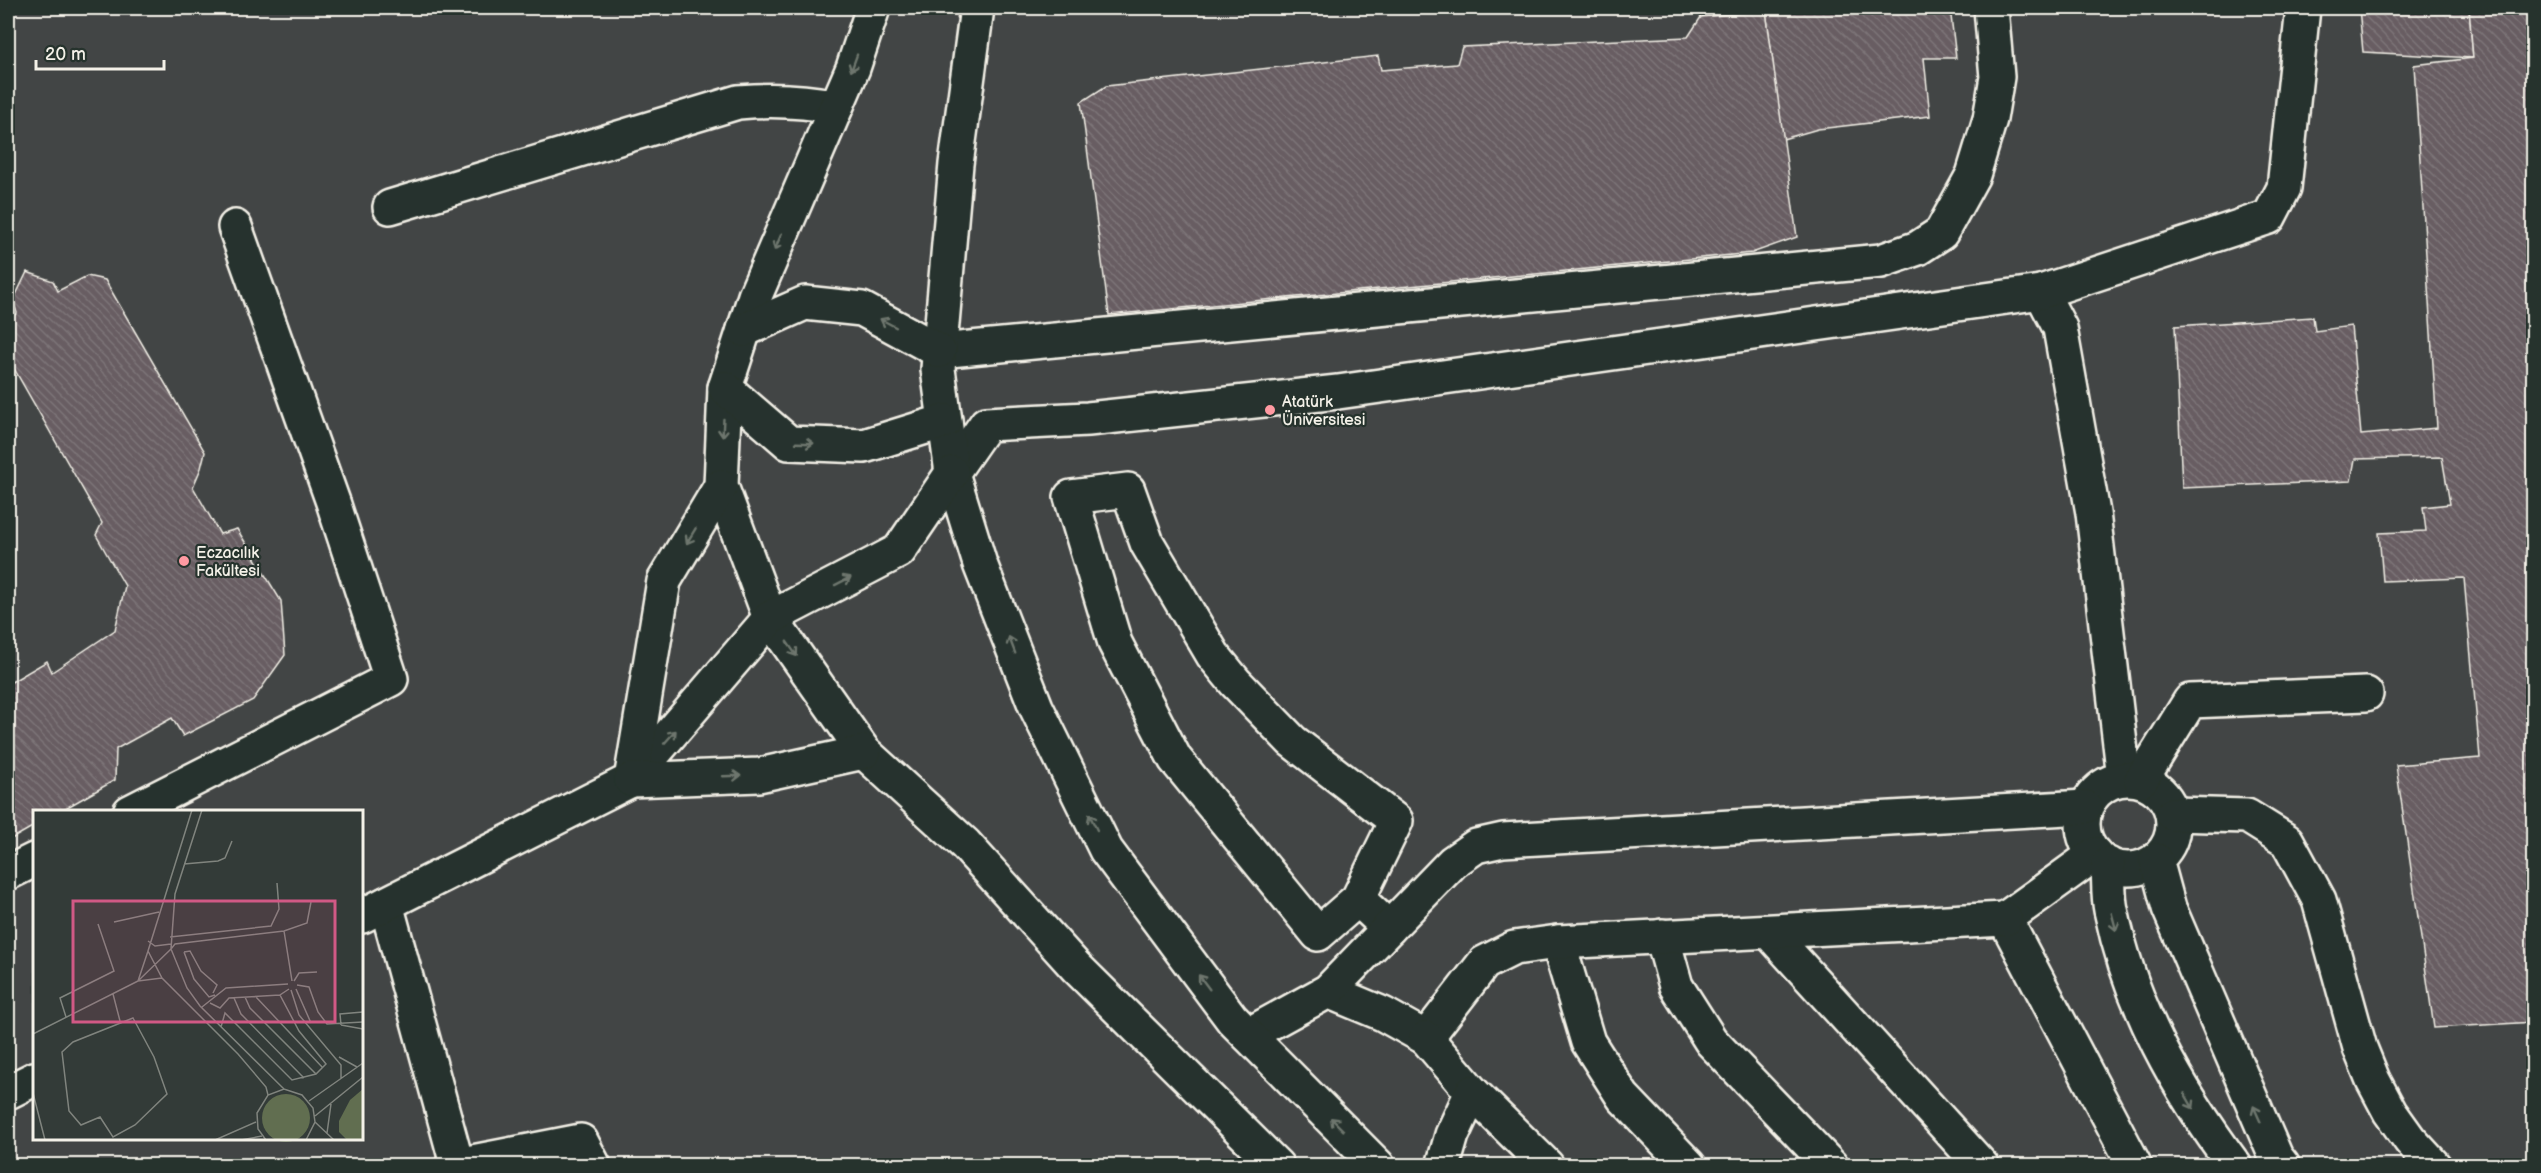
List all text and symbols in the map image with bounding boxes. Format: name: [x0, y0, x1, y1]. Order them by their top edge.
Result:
scale bar: [36, 33, 164, 71]
text: 20 m: [45, 44, 86, 65]
one-way arrow: [848, 53, 859, 72]
one-way arrow: [772, 233, 783, 251]
one-way arrow: [880, 317, 897, 329]
place label: Atatürk Üniversitesi: [1282, 393, 1365, 430]
marker: Atatürk Üniversitesi: [1263, 403, 1277, 417]
one-way arrow: [718, 417, 729, 437]
one-way arrow: [795, 438, 815, 449]
one-way arrow: [685, 527, 697, 544]
place label: Eczacılık Fakültesi: [196, 544, 260, 581]
marker: Eczacılık Fakültesi: [177, 554, 191, 568]
one-way arrow: [834, 574, 852, 586]
one-way arrow: [1006, 636, 1017, 655]
one-way arrow: [786, 640, 798, 657]
one-way arrow: [663, 729, 677, 744]
one-way arrow: [721, 771, 741, 782]
inset map: [33, 810, 363, 1140]
one-way arrow: [1086, 814, 1098, 832]
one-way arrow: [2109, 912, 2120, 931]
one-way arrow: [1198, 974, 1211, 990]
one-way arrow: [2184, 1092, 2195, 1110]
one-way arrow: [2251, 1105, 2262, 1123]
one-way arrow: [1330, 1117, 1345, 1132]

